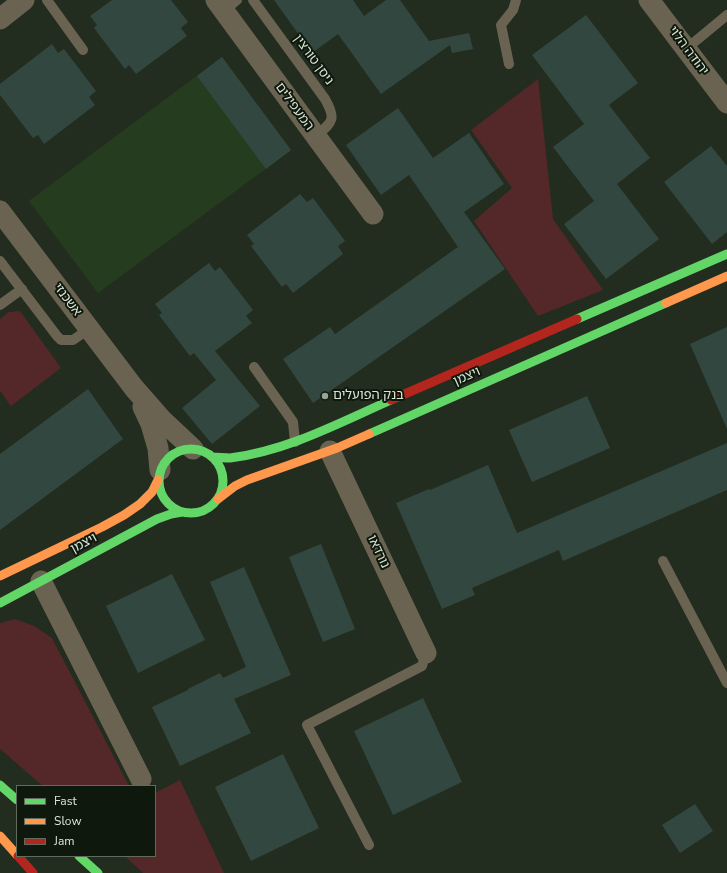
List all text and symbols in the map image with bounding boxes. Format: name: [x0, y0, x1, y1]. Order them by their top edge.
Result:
street label: יהודה הלוי: [665, 24, 711, 78]
street label: ניסן טורצין: [290, 32, 336, 88]
street label: המעפילים: [271, 80, 317, 134]
street label: אשכנזי: [50, 281, 84, 319]
street label: ויצמן: [451, 364, 483, 390]
place label: בנק הפועלים: [333, 388, 404, 404]
marker: בנק הפועלים: [320, 391, 330, 401]
street label: ויצמן: [68, 531, 100, 557]
street label: נורדאו: [364, 533, 392, 571]
legend: [16, 785, 156, 857]
text: Fast: [54, 793, 77, 809]
text: Slow: [54, 813, 82, 829]
text: Jam: [54, 833, 75, 849]

